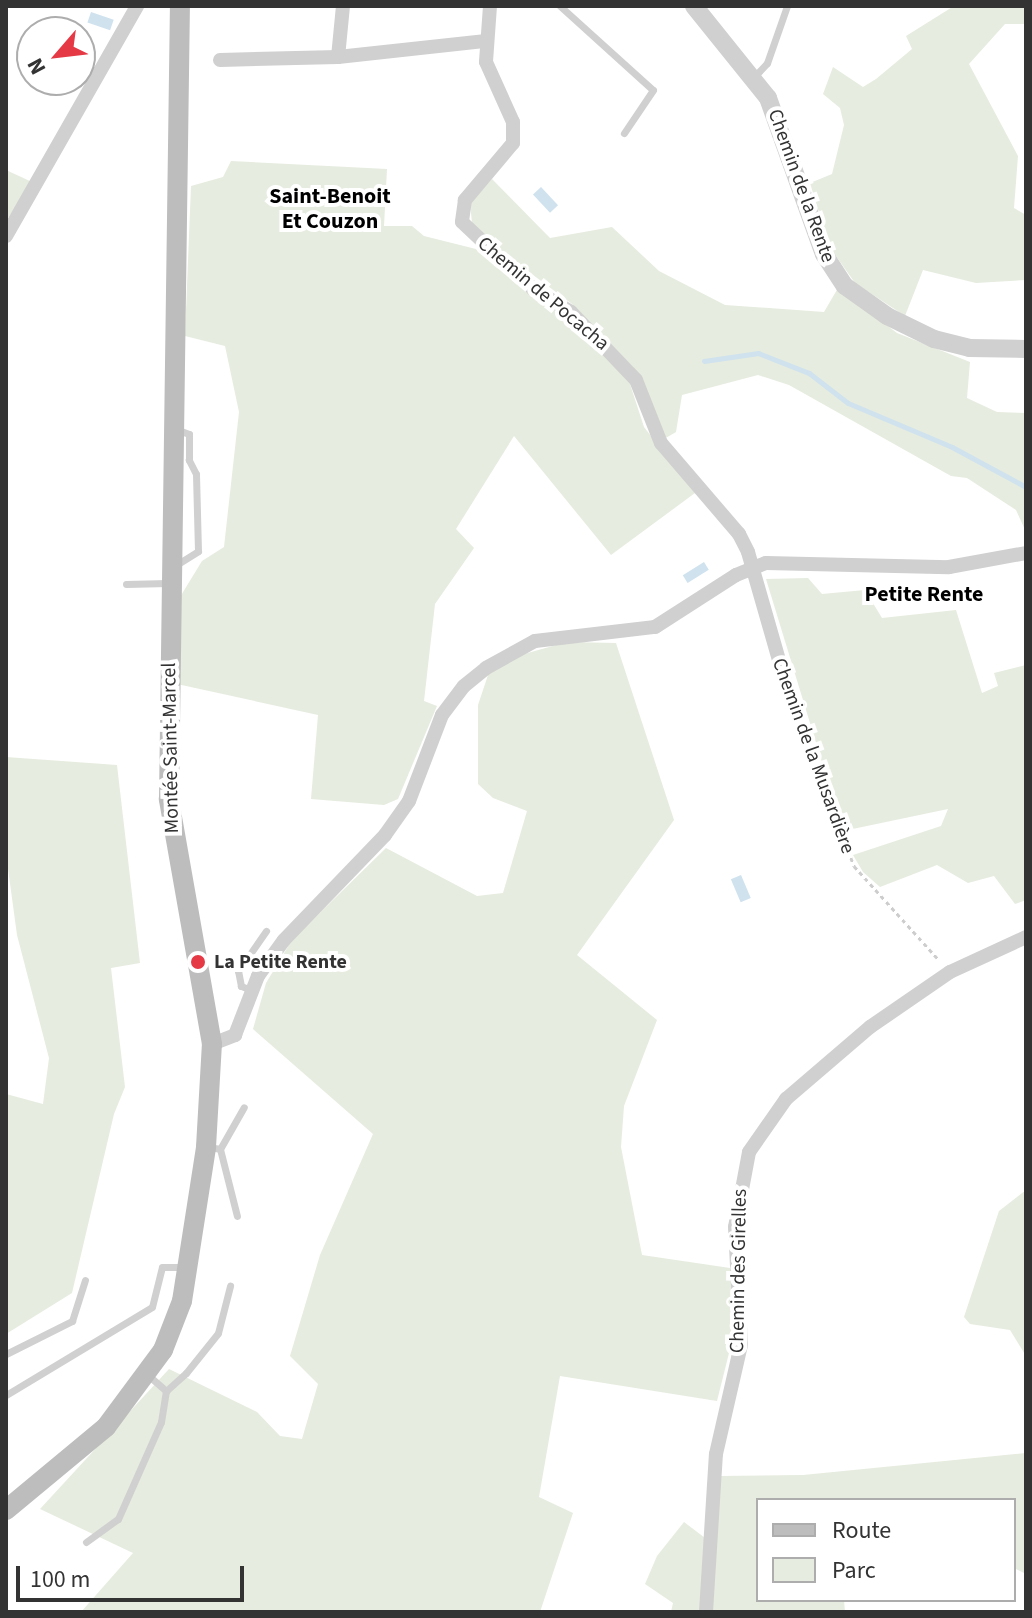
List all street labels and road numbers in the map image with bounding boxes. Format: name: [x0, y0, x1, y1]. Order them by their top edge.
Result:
street label: Chemin de la Rente: [762, 106, 840, 266]
street label: Chemin de Pocacha: [472, 232, 614, 356]
street label: Chemin de la Musardière: [766, 655, 860, 857]
street label: Montée Saint-Marcel: [158, 662, 184, 834]
street label: Chemin des Girelles: [726, 1189, 752, 1353]

